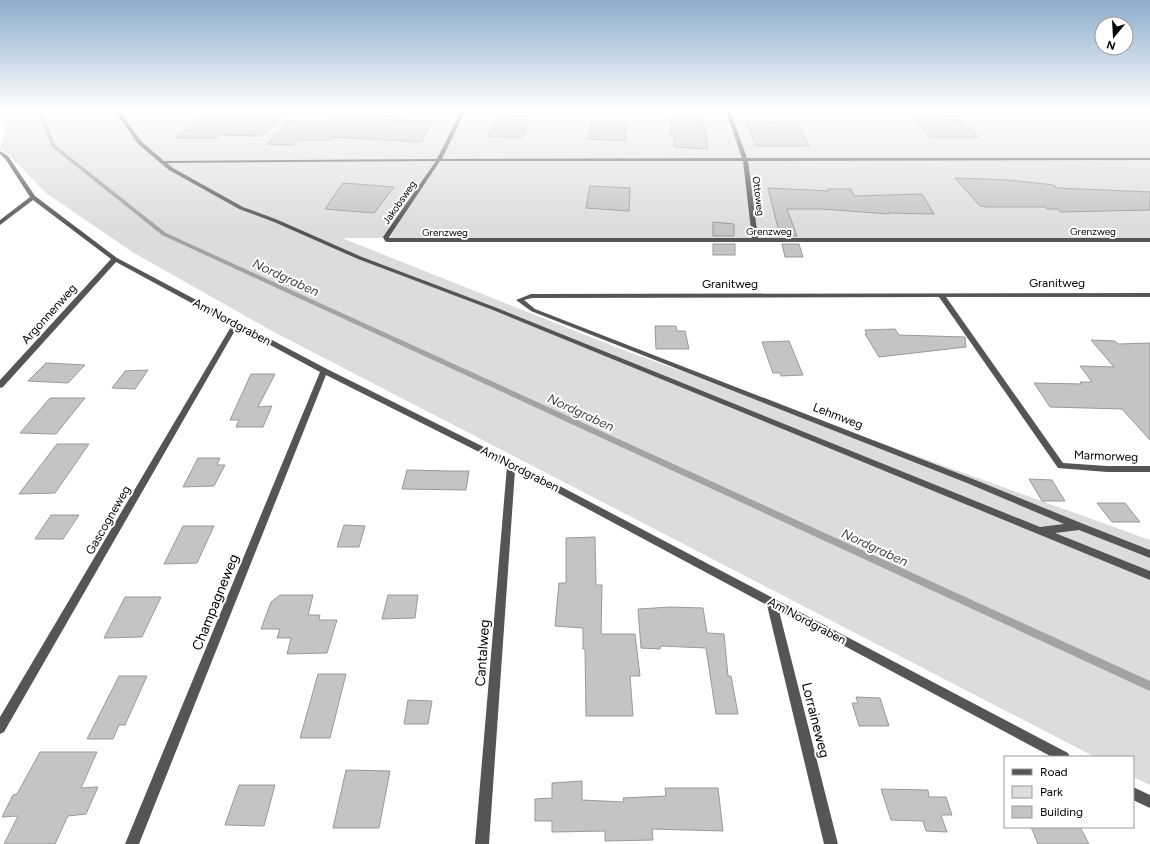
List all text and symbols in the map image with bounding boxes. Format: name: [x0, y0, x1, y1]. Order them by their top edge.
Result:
north arrow: [1094, 16, 1134, 56]
text: N: [1105, 38, 1117, 53]
street label: Ottoweg: [750, 175, 767, 217]
street label: Jakobsweg: [380, 178, 419, 227]
street label: Grenzweg: [746, 225, 792, 238]
street label: Grenzweg: [1070, 225, 1116, 238]
street label: Grenzweg: [422, 226, 468, 239]
water label: Nordgraben: [250, 256, 321, 299]
street label: Granitweg: [1029, 276, 1085, 290]
street label: Granitweg: [702, 277, 758, 291]
street label: Argonnenweg: [19, 281, 79, 347]
street label: Am Nordgraben: [191, 296, 274, 349]
water label: Nordgraben: [545, 391, 616, 434]
street label: Lehmweg: [811, 400, 865, 432]
street label: Am Nordgraben: [478, 443, 562, 495]
street label: Marmorweg: [1074, 448, 1138, 464]
street label: Gascogneweg: [83, 483, 133, 557]
water label: Nordgraben: [839, 526, 910, 569]
street label: Champagneweg: [188, 551, 243, 653]
street label: Am Nordgraben: [766, 595, 849, 648]
street label: Cantalweg: [472, 619, 493, 687]
street label: Lorraineweg: [798, 681, 833, 760]
legend: [1004, 756, 1134, 828]
text: Road: [1040, 765, 1068, 779]
text: Park: [1040, 785, 1063, 799]
text: Building: [1040, 805, 1083, 819]

